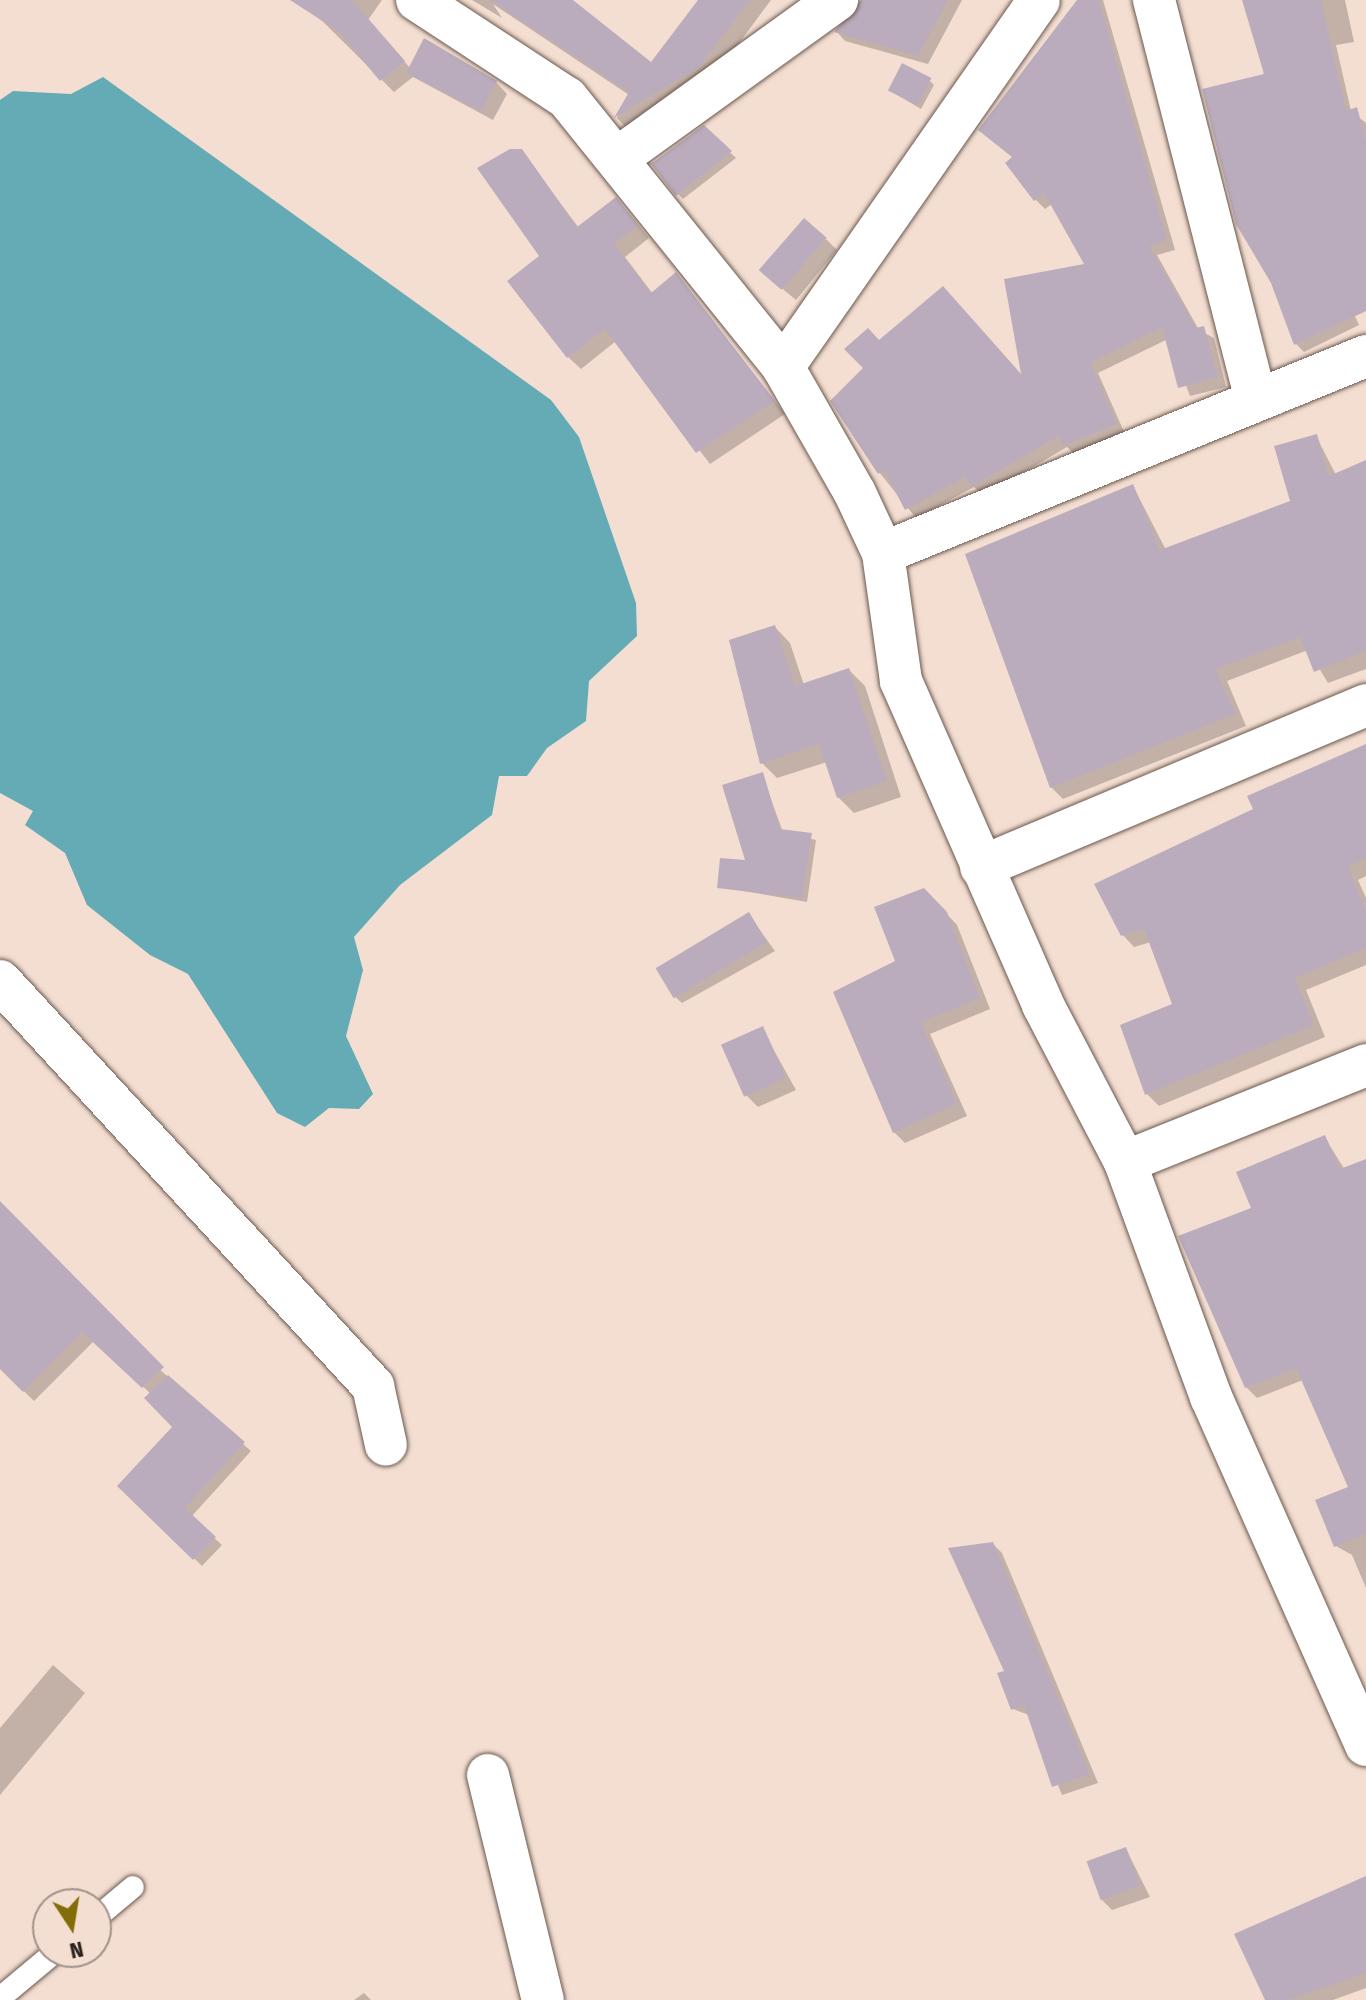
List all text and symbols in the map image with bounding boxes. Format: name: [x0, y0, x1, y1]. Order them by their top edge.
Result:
north arrow: [32, 1888, 112, 1968]
text: N: [67, 1935, 86, 1965]

